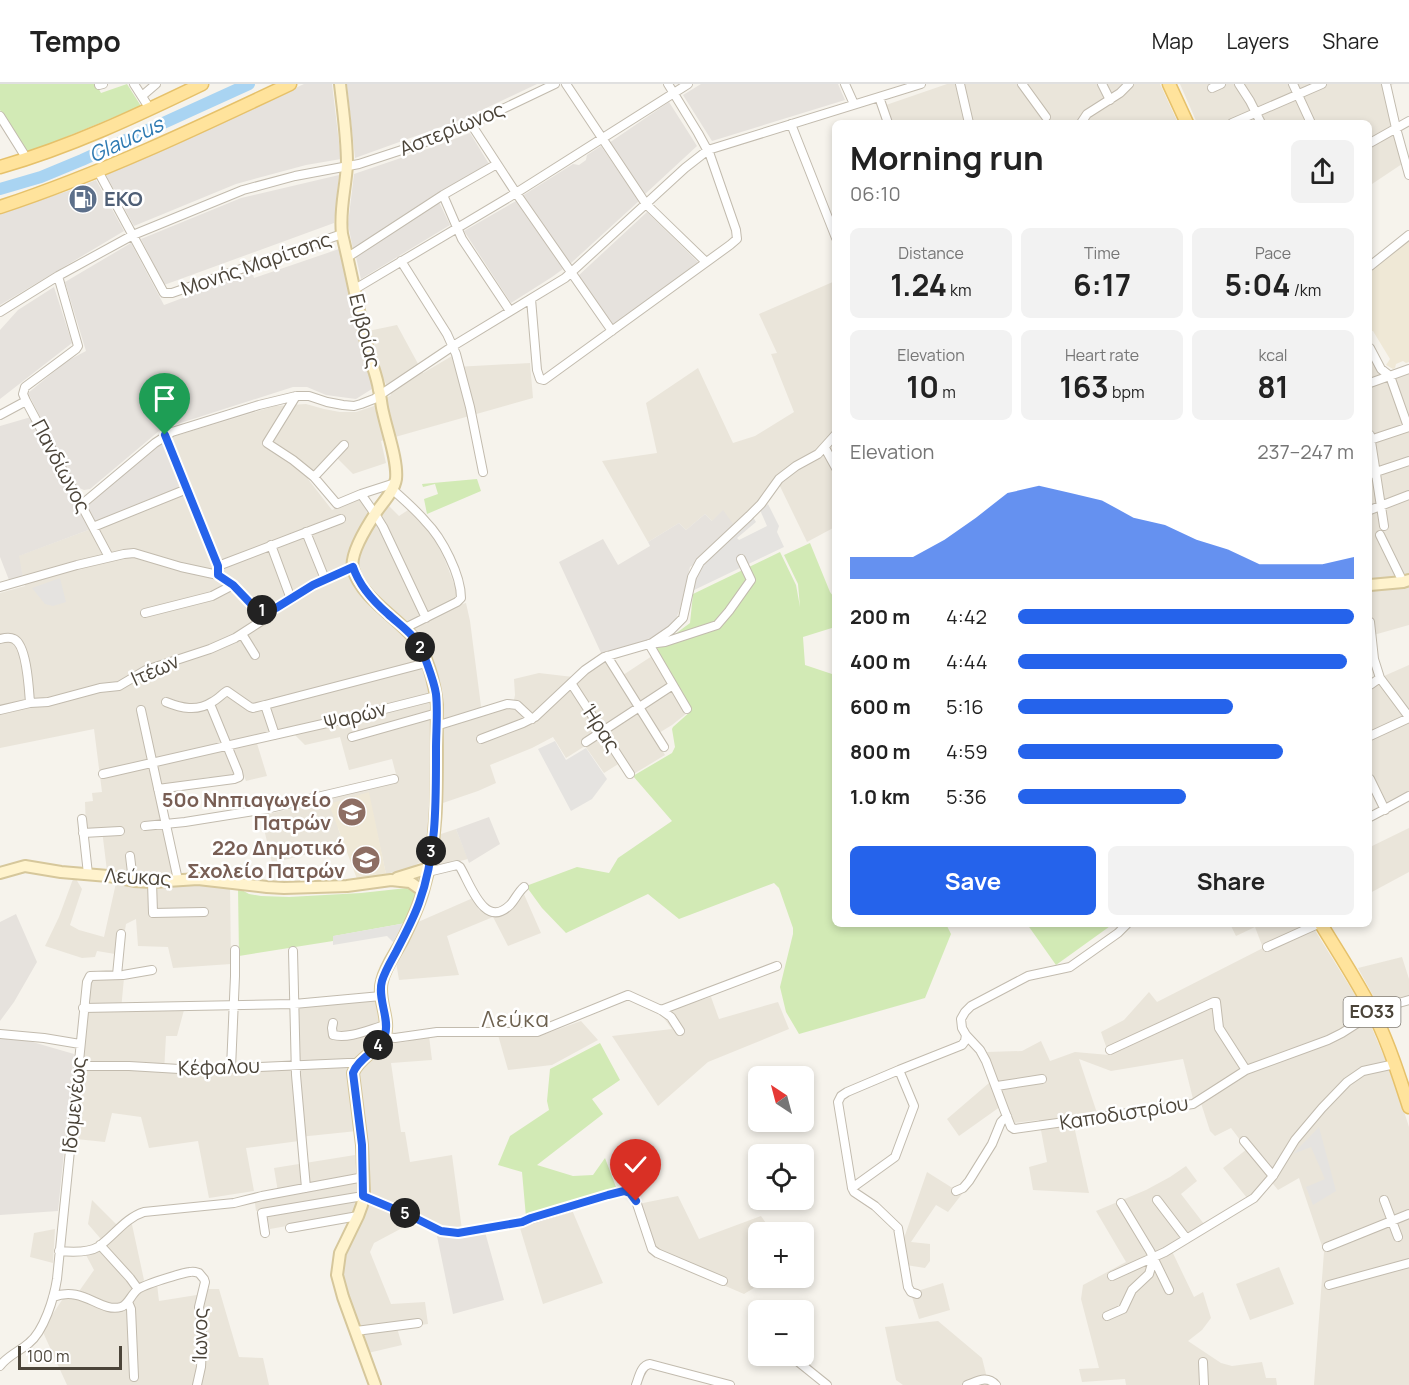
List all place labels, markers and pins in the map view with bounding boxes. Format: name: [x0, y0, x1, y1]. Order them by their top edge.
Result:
fuel station icon: EKO: [67, 183, 99, 215]
place label: EKO: [104, 185, 143, 212]
pin: [139, 373, 190, 435]
pin: 1: [247, 595, 277, 625]
pin: 2: [405, 632, 435, 662]
place label: 50o Νηπιαγωγείο Πατρών: [162, 786, 331, 836]
school or university icon: 50o Νηπιαγωγείο Πατρών: [336, 796, 368, 828]
place label: 22ο Δημοτικό Σχολείο Πατρών: [187, 834, 345, 884]
pin: 3: [416, 836, 446, 866]
school or university icon: 22ο Δημοτικό Σχολείο Πατρών: [350, 844, 382, 876]
pin: 4: [363, 1030, 393, 1060]
pin: [610, 1139, 661, 1201]
pin: 5: [390, 1198, 420, 1228]

